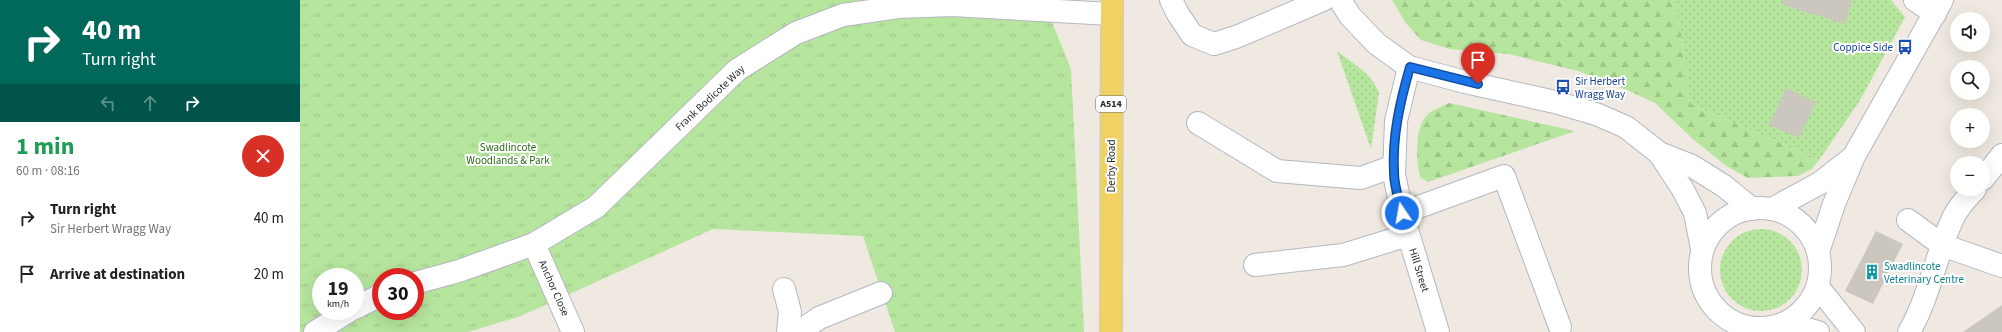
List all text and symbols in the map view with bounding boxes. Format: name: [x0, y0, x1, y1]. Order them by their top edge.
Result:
text: 40 m: [82, 10, 141, 50]
map controls: [1950, 12, 1990, 196]
button: sound: [1950, 12, 1990, 52]
icon: right: [16, 16, 68, 68]
bus stop icon: Coppice Side: [1896, 38, 1914, 56]
place label: Coppice Side: [1833, 40, 1894, 55]
pin: [1461, 43, 1495, 84]
text: Turn right: [82, 47, 156, 72]
icon: arrive: [1467, 49, 1489, 71]
button: search: [1950, 60, 1990, 100]
street label: Frank Bodicote Way: [672, 62, 748, 134]
place label: Sir Herbert Wragg Way: [1575, 74, 1625, 102]
bus stop icon: Sir Herbert Wragg Way: [1554, 78, 1572, 96]
icon: left: [97, 92, 119, 114]
icon: ahead: [139, 92, 161, 114]
icon: right: [181, 92, 203, 114]
road number: A514: [1096, 96, 1126, 112]
button: +: [1950, 108, 1990, 148]
text: 1 min: [16, 129, 74, 164]
button: close: [242, 135, 284, 177]
street label: Derby Road: [1104, 139, 1119, 193]
park label: Swadlincote Woodlands & Park: [466, 140, 550, 168]
button: −: [1950, 156, 1990, 196]
text: 60 m · 08:16: [16, 162, 80, 180]
position arrow: [1381, 192, 1423, 234]
text: Turn right: [50, 199, 116, 220]
icon: right: [16, 207, 38, 229]
text: 40 m: [254, 208, 284, 229]
text: Sir Herbert Wragg Way: [50, 220, 171, 238]
street label: Hill Street: [1405, 246, 1433, 294]
street label: Anchor Close: [535, 258, 573, 319]
place label: Swadlincote Veterinary Centre: [1884, 259, 1965, 287]
icon: arrive: [16, 263, 38, 285]
building icon: Swadlincote Veterinary Centre: [1863, 263, 1881, 281]
text: Arrive at destination: [50, 264, 185, 285]
text: 20 m: [254, 264, 284, 285]
speed limit sign: 30: [372, 268, 424, 320]
text: 19: [327, 275, 349, 303]
text: km/h: [327, 297, 349, 311]

